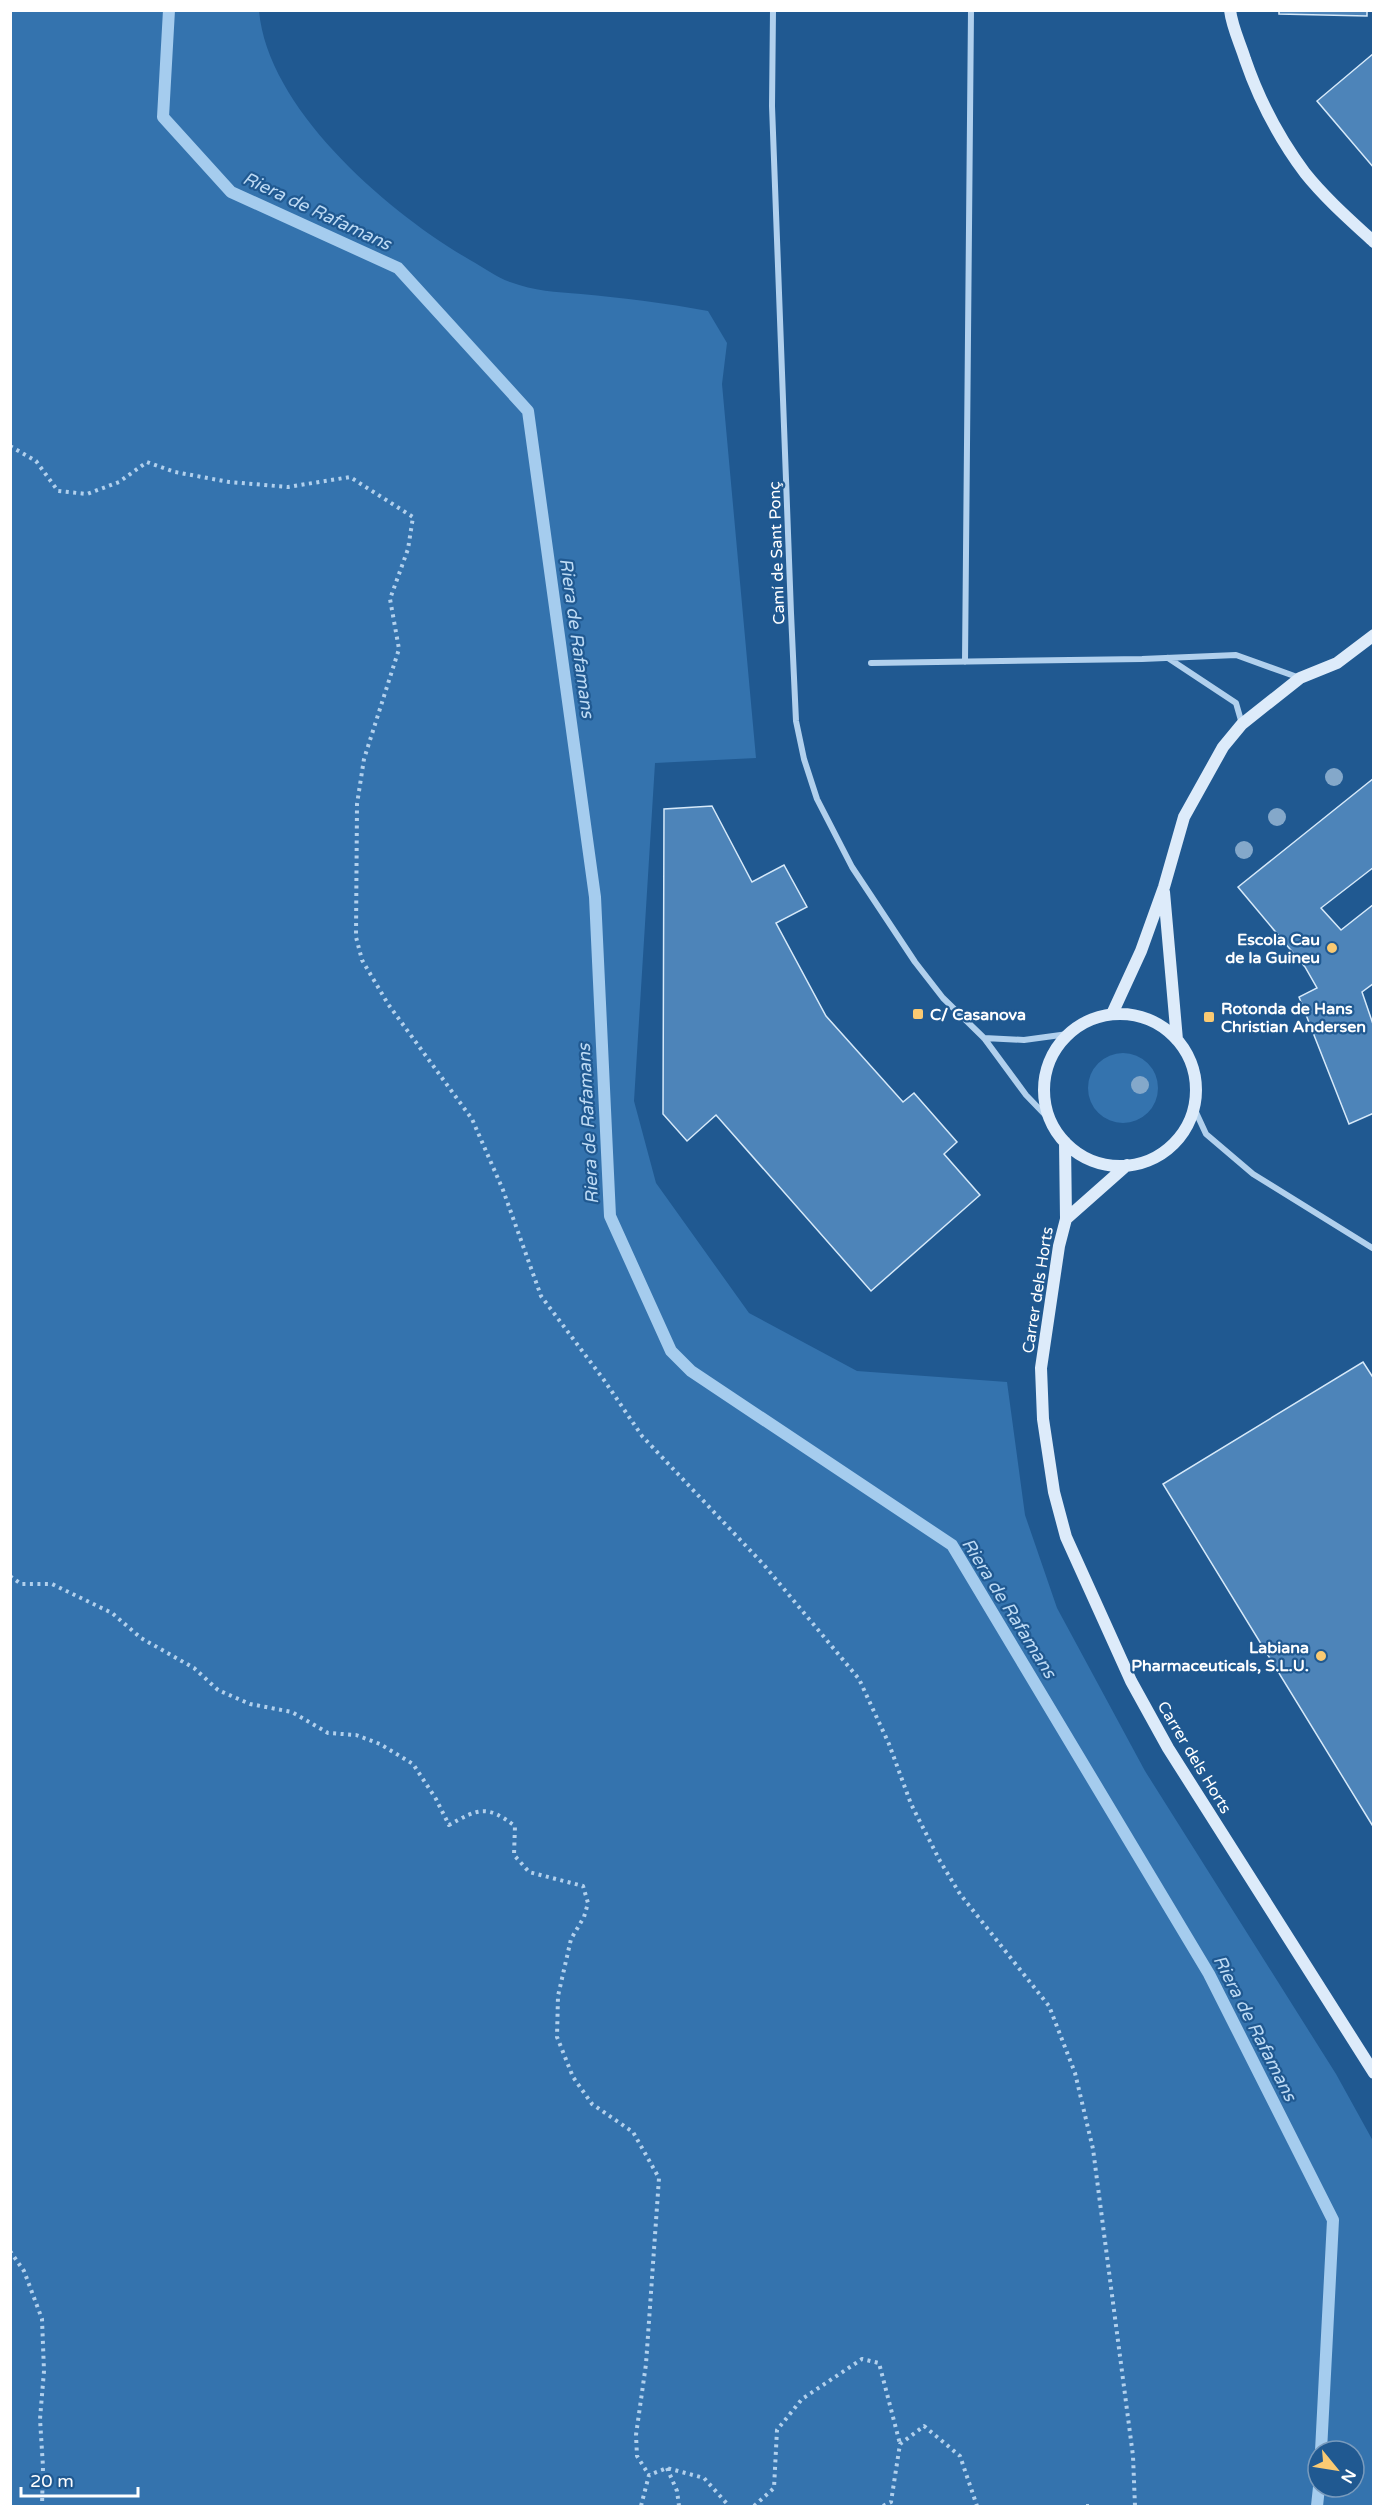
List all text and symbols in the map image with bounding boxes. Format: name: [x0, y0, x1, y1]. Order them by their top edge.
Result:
water label: Riera de Rafamans: [239, 167, 396, 256]
street label: Camí de Sant Ponç: [765, 481, 789, 625]
water label: Riera de Rafamans: [555, 557, 599, 721]
place label: Escola Cau de la Guineu: [1225, 930, 1320, 968]
marker: Escola Cau de la Guineu: [1325, 941, 1339, 955]
place label: Rotonda de Hans Christian Andersen: [1221, 999, 1366, 1037]
place label: C/ Casanova: [930, 1005, 1026, 1025]
marker: C/ Casanova: [911, 1007, 925, 1021]
marker: Rotonda de Hans Christian Andersen: [1202, 1010, 1216, 1024]
water label: Riera de Rafamans: [573, 1042, 603, 1205]
street label: Carrer dels Horts: [1018, 1225, 1058, 1355]
water label: Riera de Rafamans: [957, 1534, 1062, 1683]
place label: Labiana Pharmaceuticals, S.L.U.: [1131, 1638, 1309, 1676]
marker: Labiana Pharmaceuticals, S.L.U.: [1314, 1649, 1328, 1663]
street label: Carrer dels Horts: [1153, 1698, 1236, 1818]
water label: Riera de Rafamans: [1209, 1951, 1302, 2106]
north arrow: [1306, 2439, 1366, 2499]
scale bar: [21, 2460, 138, 2498]
text: N: [1336, 2465, 1360, 2487]
text: 20 m: [30, 2470, 74, 2492]

